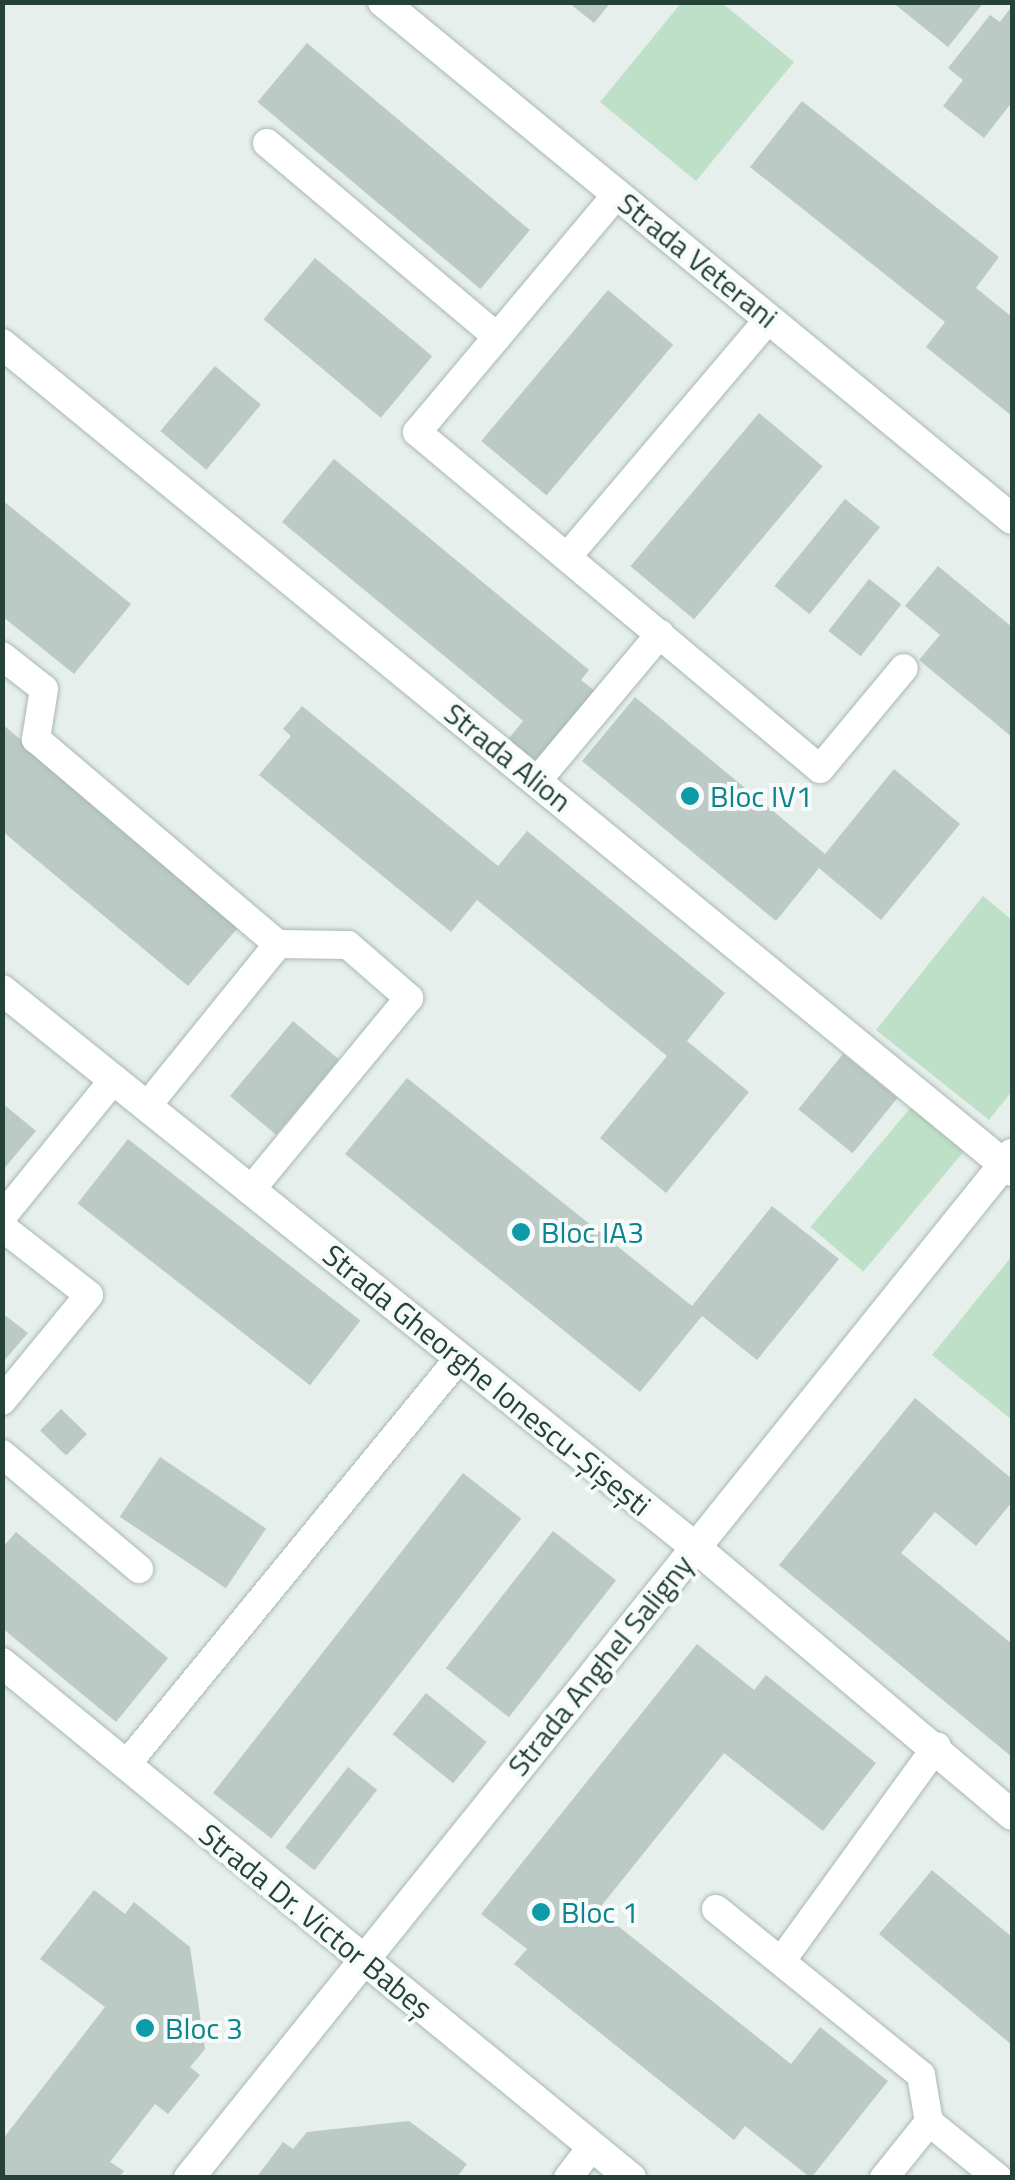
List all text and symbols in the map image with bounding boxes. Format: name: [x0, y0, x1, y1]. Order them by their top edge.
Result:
street label: Strada Veterani: [611, 185, 785, 335]
street label: Strada Alion: [437, 695, 579, 819]
place label: Bloc IV1: [710, 778, 813, 814]
marker: Bloc IV1: [679, 785, 701, 807]
place label: Bloc IA3: [541, 1214, 644, 1250]
marker: Bloc IA3: [510, 1221, 532, 1243]
street label: Strada Gheorghe Ionescu-Șișești: [316, 1237, 658, 1523]
street label: Strada Anghel Saligny: [500, 1547, 700, 1783]
street label: Strada Dr. Victor Babeș: [192, 1816, 440, 2026]
place label: Bloc 1: [561, 1894, 639, 1930]
marker: Bloc 1: [530, 1901, 552, 1923]
place label: Bloc 3: [165, 2010, 243, 2046]
marker: Bloc 3: [134, 2017, 156, 2039]

